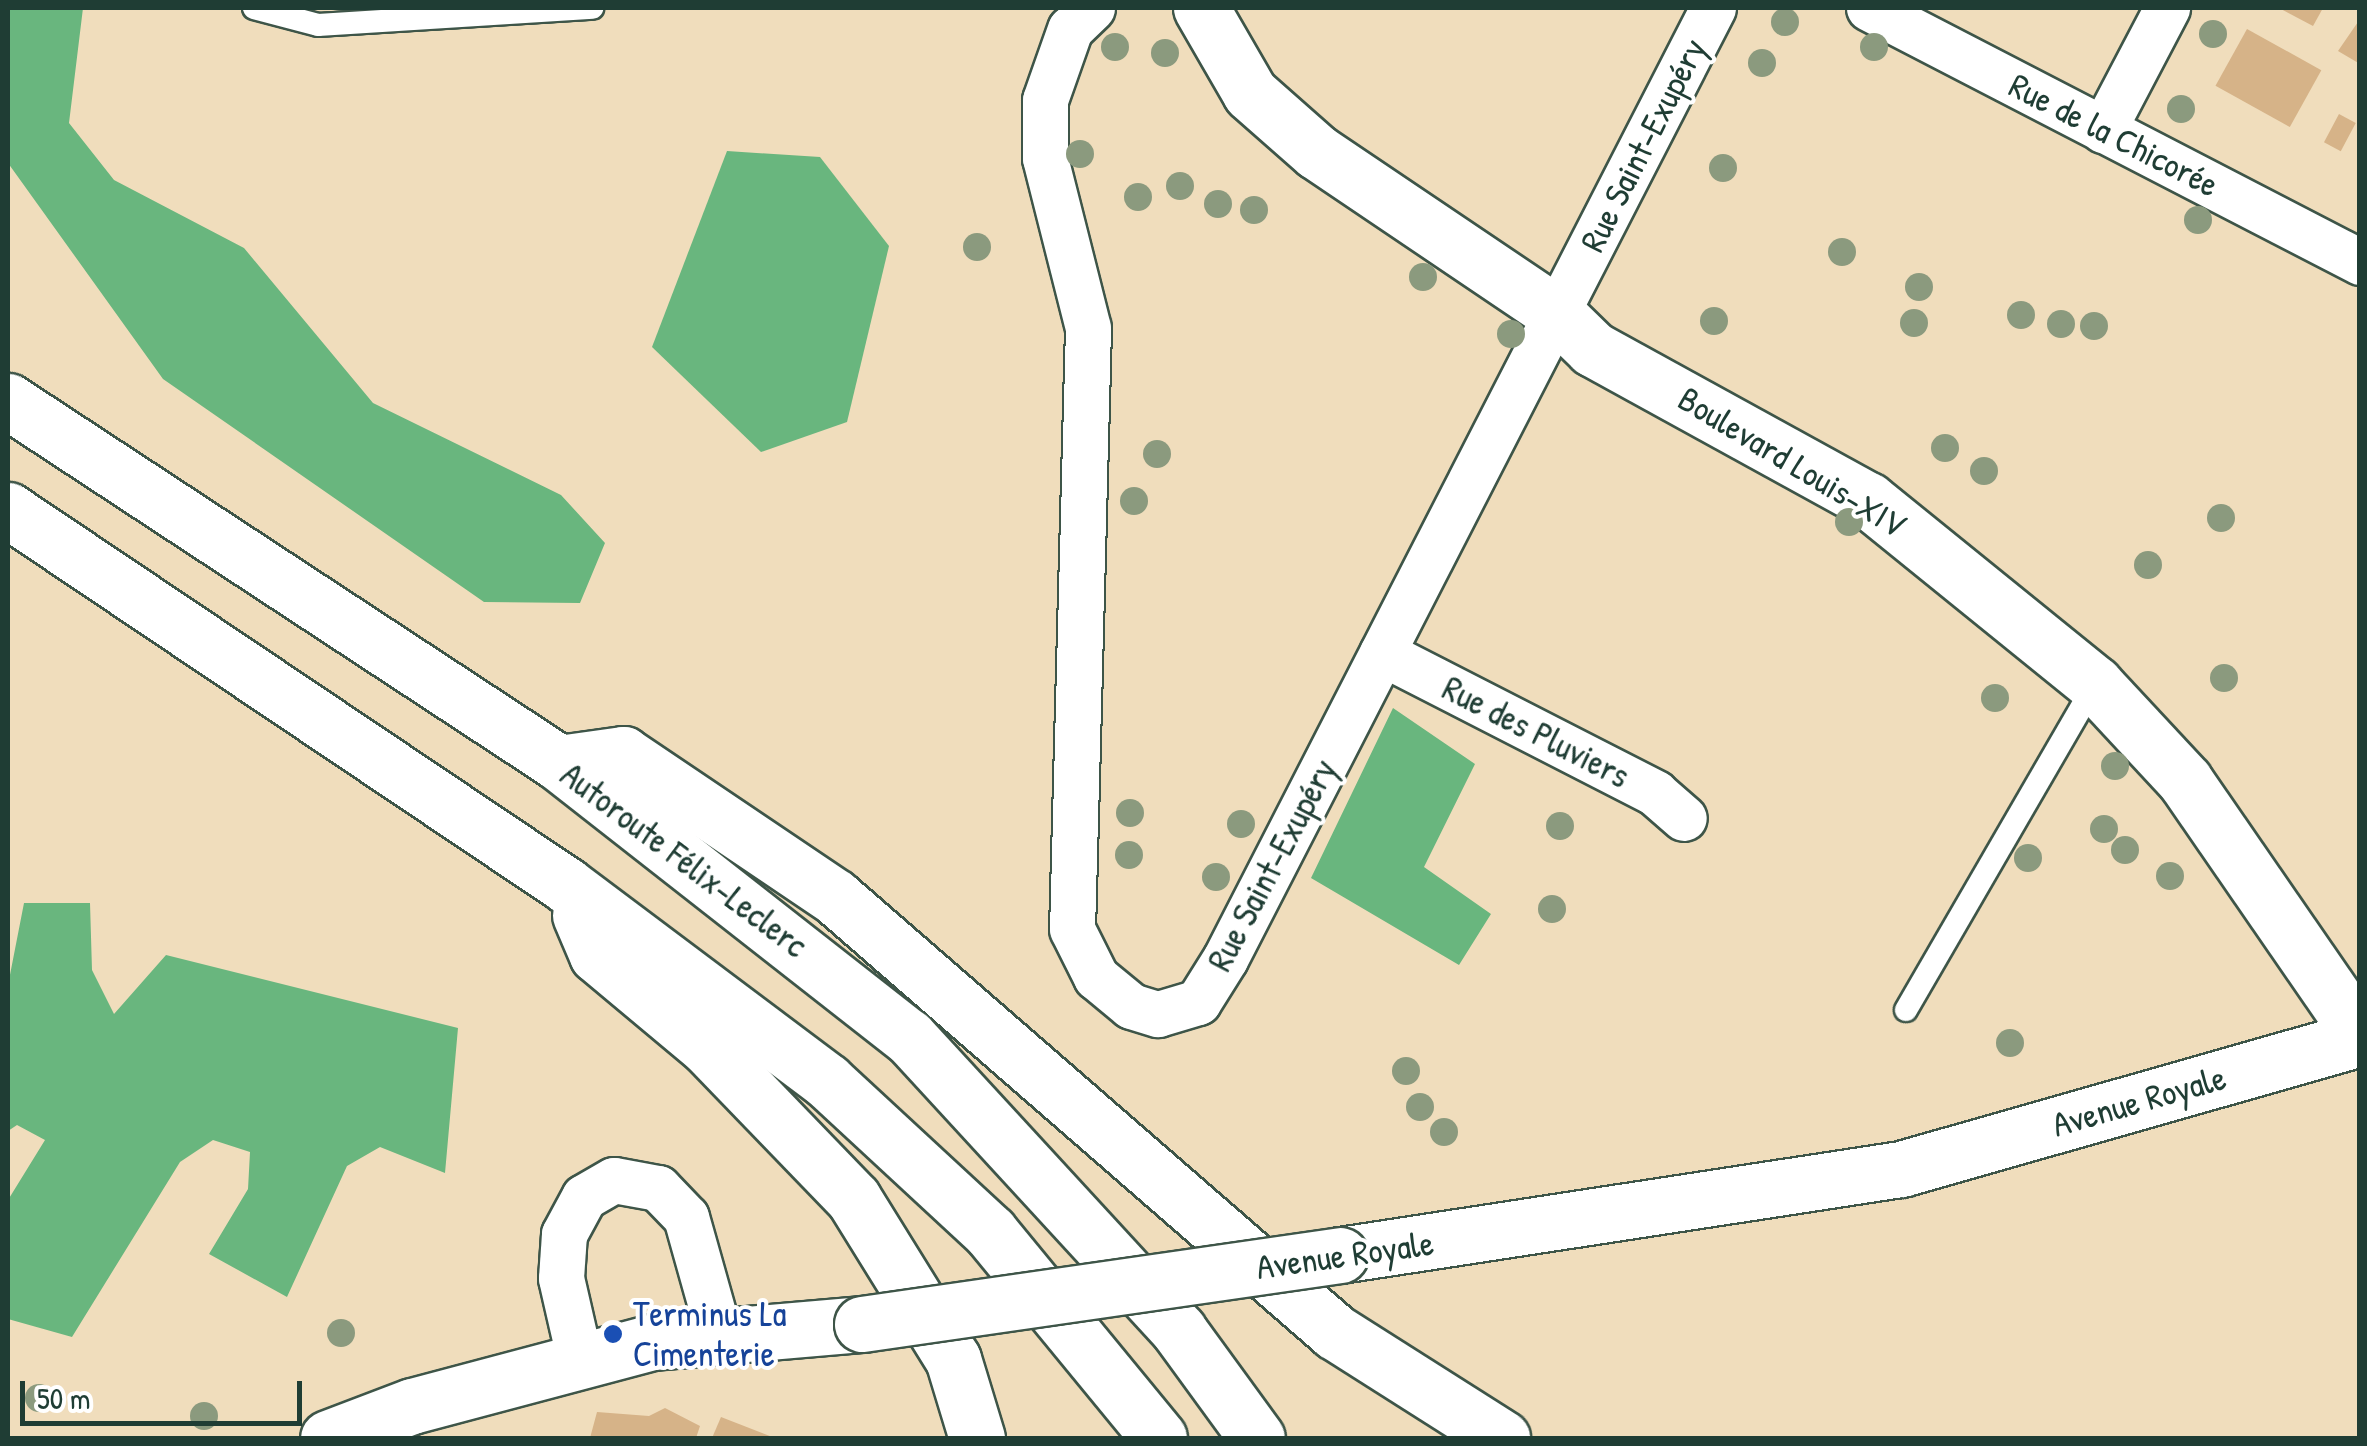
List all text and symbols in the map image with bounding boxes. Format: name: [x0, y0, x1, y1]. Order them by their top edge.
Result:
street label: Rue Saint-Exupéry: [1571, 31, 1715, 259]
street label: Rue de la Chicorée: [2002, 64, 2226, 206]
street label: Boulevard Louis-XIV: [1671, 378, 1913, 546]
street label: Rue des Pluviers: [1436, 667, 1636, 797]
street label: Rue Saint-Exupéry: [1199, 752, 1345, 978]
street label: Autoroute Félix-Leclerc: [552, 754, 816, 966]
street label: Avenue Royale: [2047, 1056, 2231, 1146]
street label: Avenue Royale: [1254, 1222, 1436, 1288]
place label: Terminus La Cimenterie: [633, 1293, 787, 1375]
marker: Terminus La Cimenterie: [602, 1323, 624, 1345]
scale bar: [25, 1361, 308, 1423]
text: 50 m: [37, 1378, 90, 1418]

